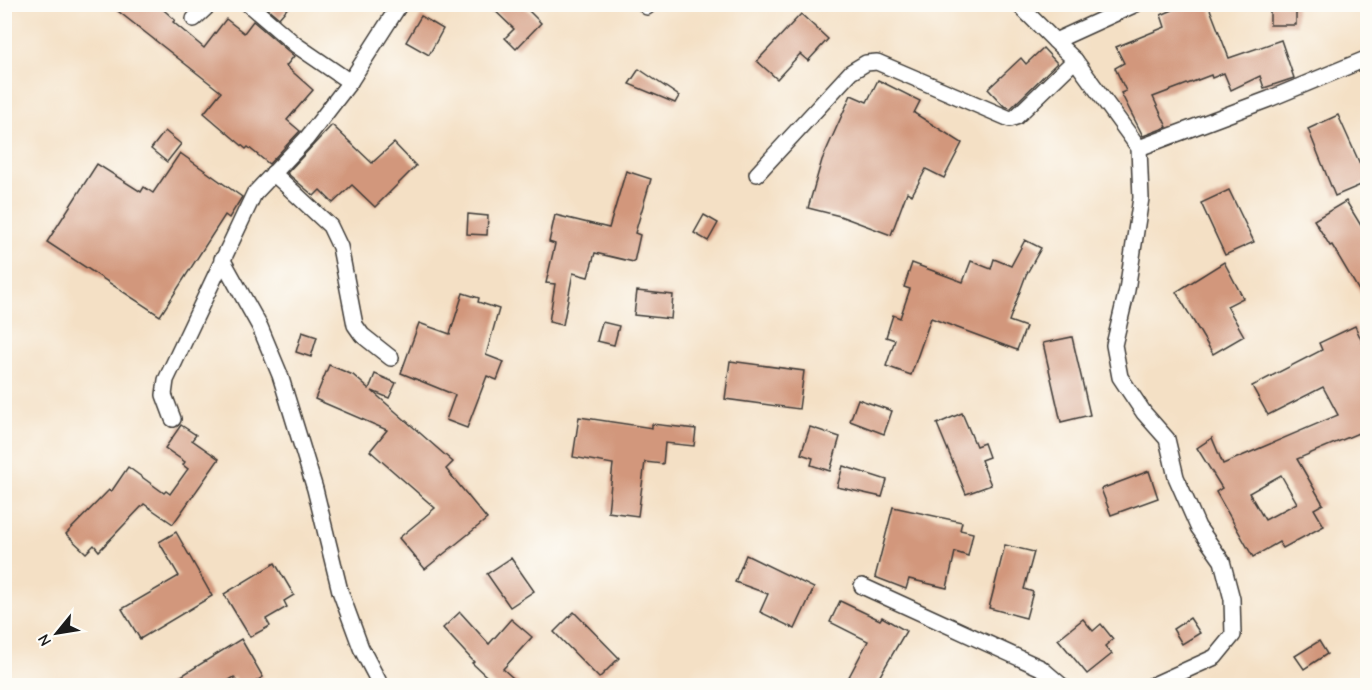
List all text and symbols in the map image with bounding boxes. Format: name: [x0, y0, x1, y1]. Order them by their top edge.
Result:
north arrow: [27, 603, 87, 663]
text: N: [34, 631, 55, 649]

